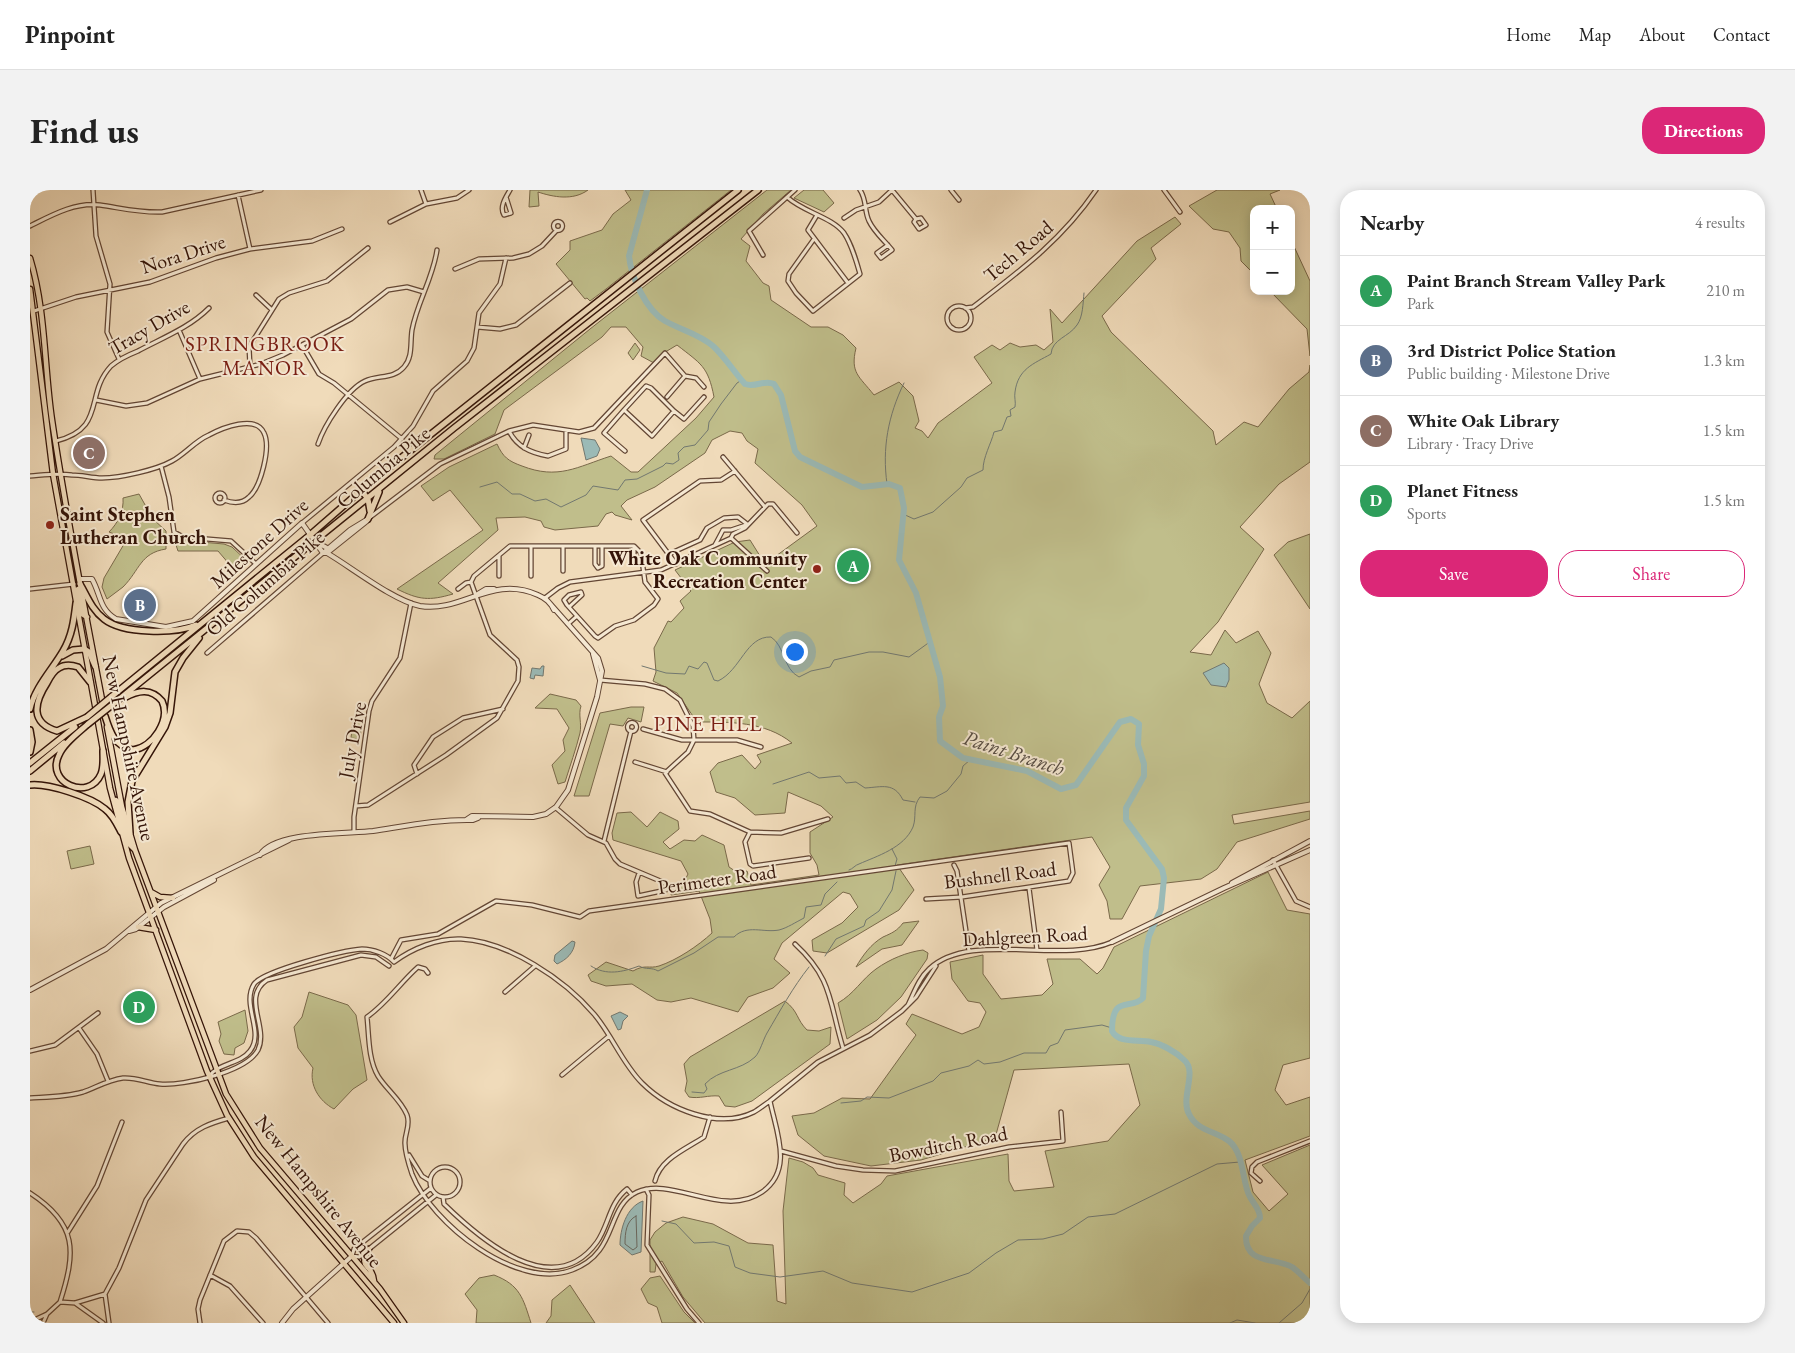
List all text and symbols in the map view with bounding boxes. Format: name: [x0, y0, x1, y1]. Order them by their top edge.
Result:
text: Pinpoint: [25, 19, 115, 50]
text: Home: [1506, 23, 1551, 46]
text: Map: [1579, 23, 1611, 46]
text: About: [1639, 23, 1685, 46]
text: Contact: [1713, 23, 1770, 46]
button: Directions: [1642, 107, 1765, 154]
text: Find us: [30, 108, 139, 153]
map controls: [1250, 205, 1295, 295]
button: +: [1250, 205, 1295, 250]
text: Nearby: [1360, 209, 1424, 236]
text: 4 results: [1695, 212, 1745, 233]
street label: Tech Road: [978, 214, 1059, 288]
street label: Nora Drive: [138, 228, 229, 280]
button: −: [1250, 250, 1295, 295]
text: Paint Branch Stream Valley Park: [1407, 268, 1665, 293]
text: A: [1370, 280, 1382, 301]
text: 210 m: [1706, 280, 1745, 301]
street label: Tracy Drive: [104, 293, 194, 361]
text: Park: [1407, 293, 1434, 314]
district label: SPRINGBROOK MANOR: [185, 330, 345, 381]
text: 3rd District Police Station: [1407, 338, 1616, 363]
text: B: [1371, 350, 1381, 371]
text: 1.3 km: [1703, 350, 1745, 371]
text: Public building · Milestone Drive: [1407, 363, 1610, 384]
text: White Oak Library: [1407, 408, 1559, 433]
street label: Columbia Pike: [331, 420, 436, 514]
text: C: [1370, 420, 1382, 441]
text: 1.5 km: [1703, 420, 1745, 441]
text: Library · Tracy Drive: [1407, 433, 1534, 454]
pin: C: [73, 434, 105, 472]
text: Planet Fitness: [1407, 478, 1518, 503]
text: D: [1370, 490, 1382, 511]
text: 1.5 km: [1703, 490, 1745, 511]
street label: Milestone Drive: [205, 492, 314, 594]
place label: Saint Stephen Lutheran Church: [60, 501, 207, 550]
text: Sports: [1407, 503, 1446, 524]
marker: Saint Stephen Lutheran Church: [44, 519, 56, 531]
street label: Old Columbia Pike: [200, 524, 330, 642]
place label: White Oak Community Recreation Center: [608, 545, 808, 594]
pin: A: [837, 547, 869, 585]
button: Save: [1360, 550, 1548, 597]
button: Share: [1558, 550, 1745, 597]
marker: White Oak Community Recreation Center: [811, 563, 823, 575]
pin: B: [124, 586, 156, 624]
your location: [782, 639, 808, 665]
street label: New Hampshire Avenue: [97, 653, 161, 843]
street label: July Drive: [331, 699, 372, 783]
district label: PINE HILL: [653, 710, 763, 737]
water label: Paint Branch: [960, 724, 1068, 782]
street label: Bushnell Road: [942, 855, 1058, 895]
street label: Perimeter Road: [656, 858, 779, 900]
street label: Dahlgreen Road: [962, 920, 1089, 952]
pin: D: [123, 988, 155, 1026]
street label: New Hampshire Avenue: [249, 1109, 389, 1273]
street label: Bowditch Road: [887, 1120, 1010, 1168]

